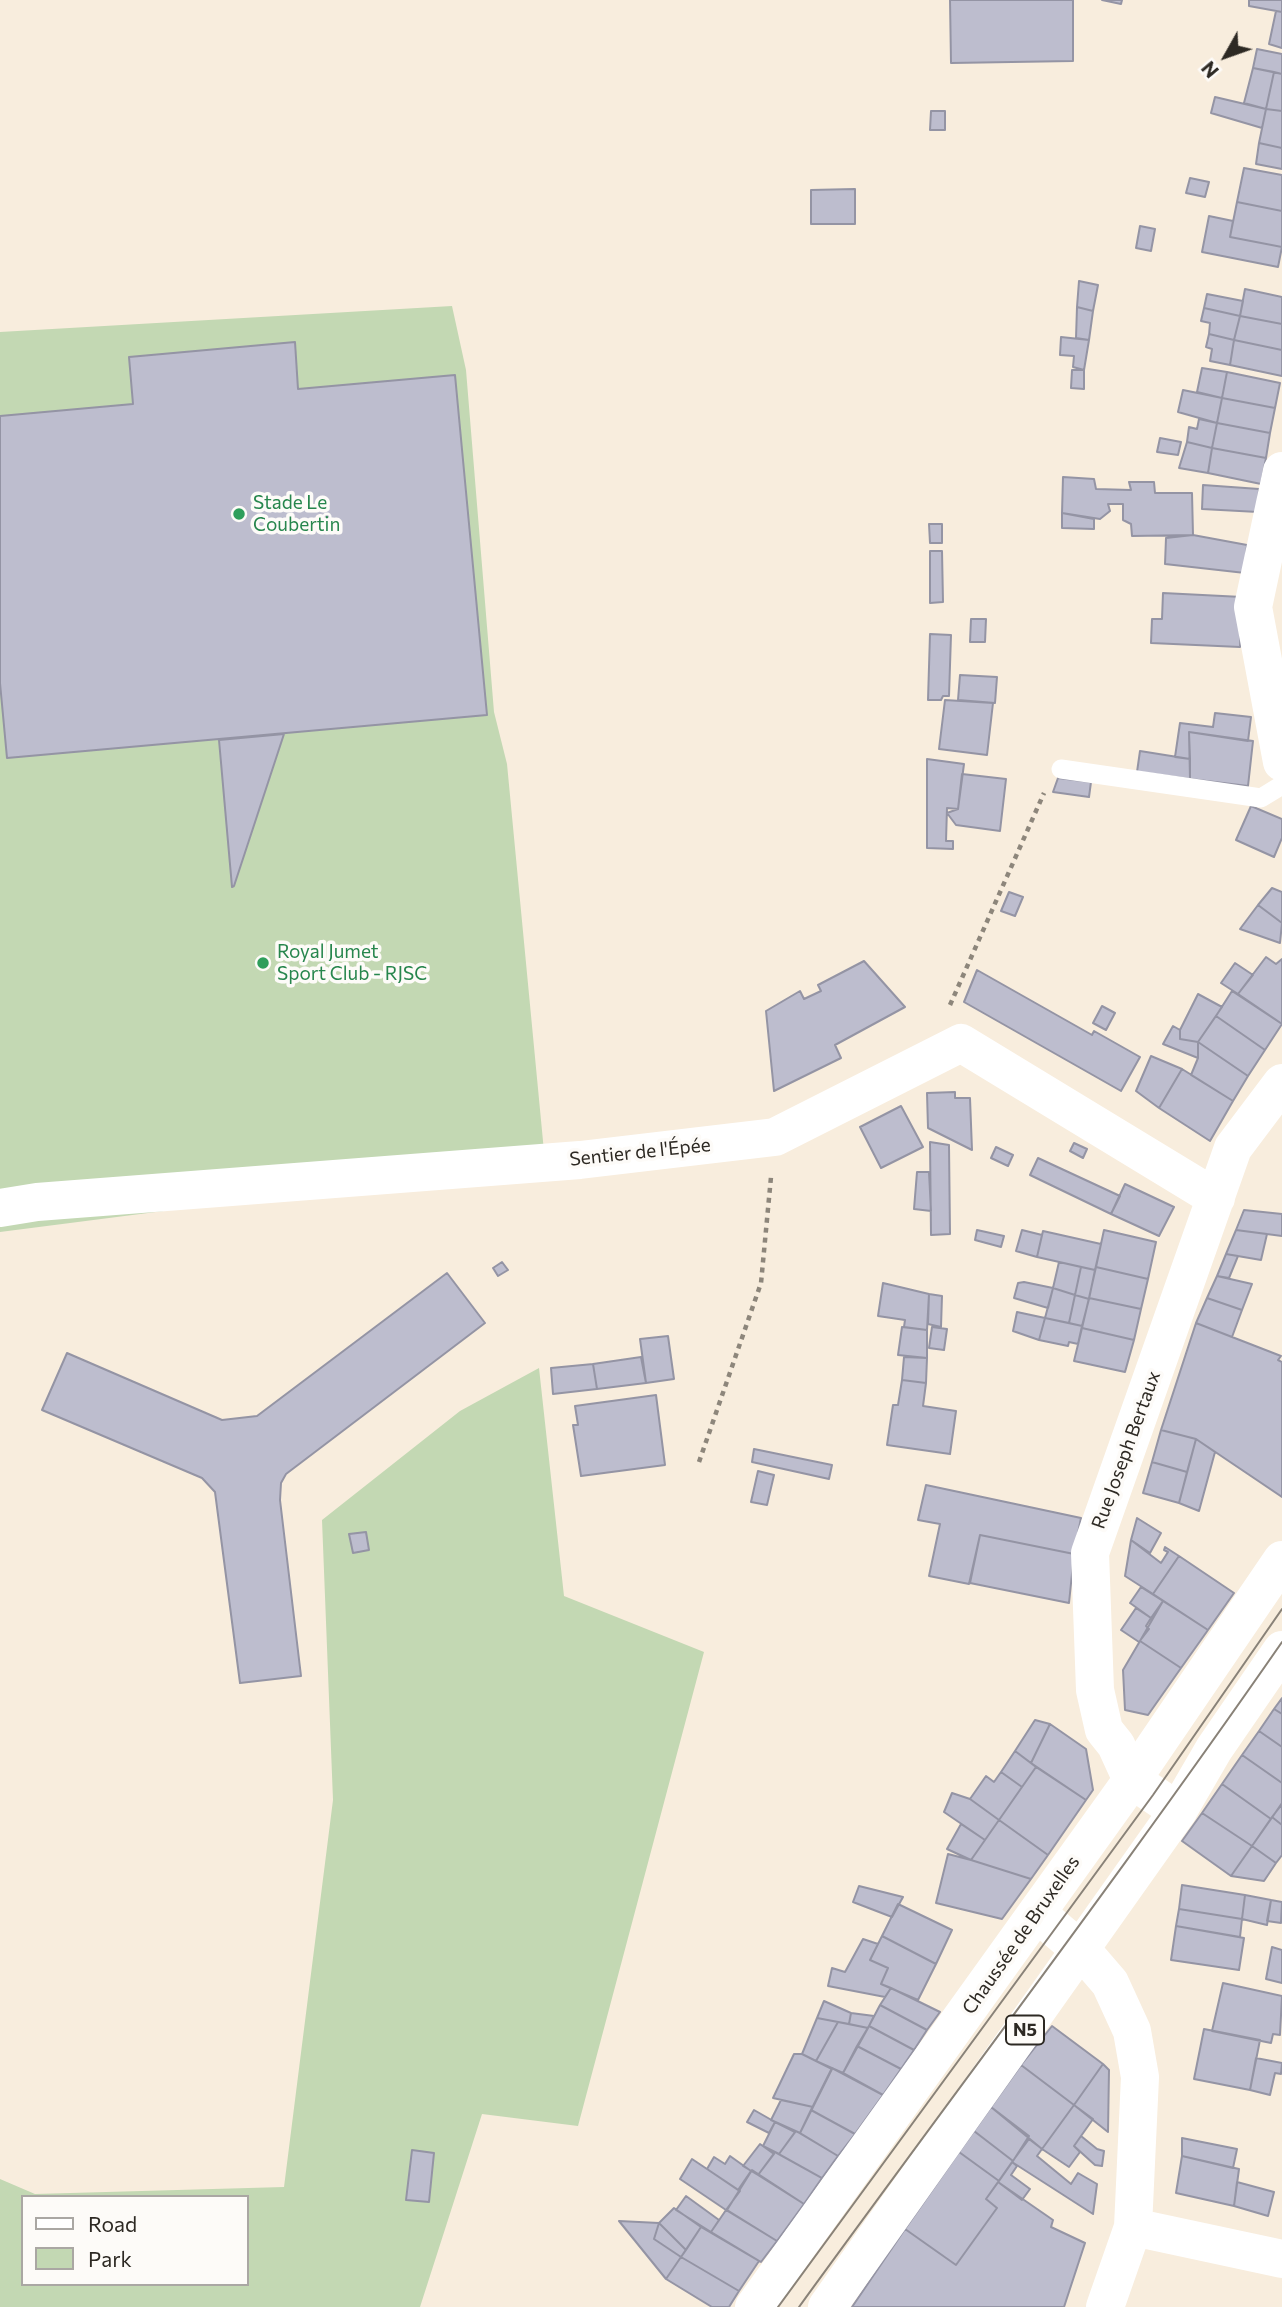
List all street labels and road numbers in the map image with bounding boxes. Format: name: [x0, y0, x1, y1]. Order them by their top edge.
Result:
street label: Sentier de l'Épée: [568, 1133, 712, 1171]
street label: Rue Joseph Bertaux: [1087, 1368, 1165, 1532]
street label: Chaussée de Bruxelles: [958, 1851, 1084, 2019]
road number: N5: [1006, 2016, 1044, 2044]

